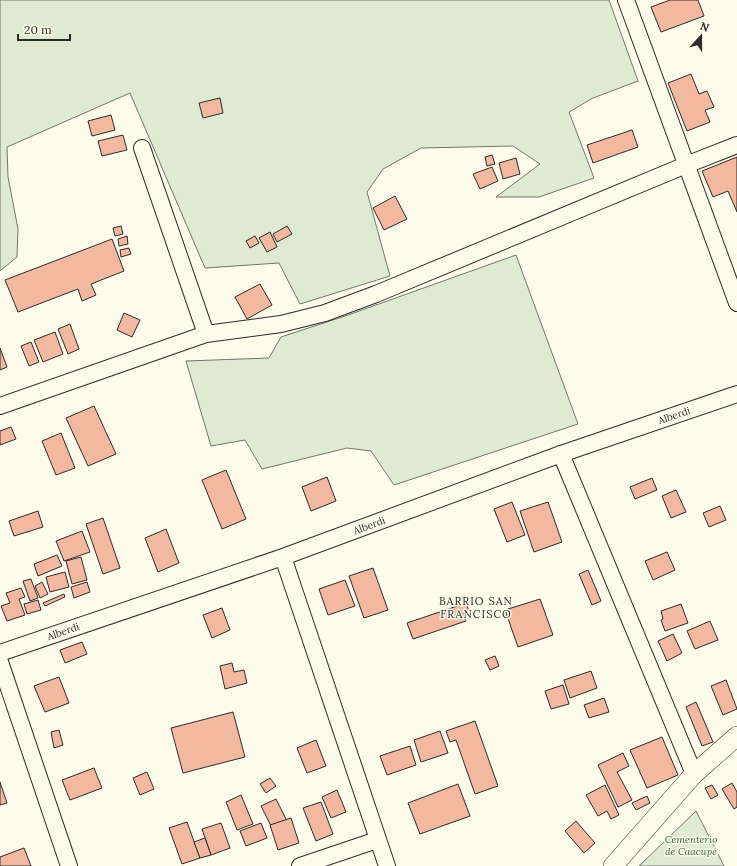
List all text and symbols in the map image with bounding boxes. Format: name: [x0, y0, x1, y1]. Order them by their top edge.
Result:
scale bar: [18, 16, 70, 42]
north arrow: [681, 16, 721, 56]
text: N: [698, 19, 712, 35]
text: 20 m: [24, 22, 52, 37]
street label: Alberdi: [655, 404, 692, 427]
street label: Alberdi: [350, 514, 387, 538]
district label: BARRIO SAN FRANCISCO: [439, 594, 513, 621]
street label: Alberdi: [44, 620, 81, 643]
park label: Cementerio de Caacupé: [665, 833, 717, 858]

